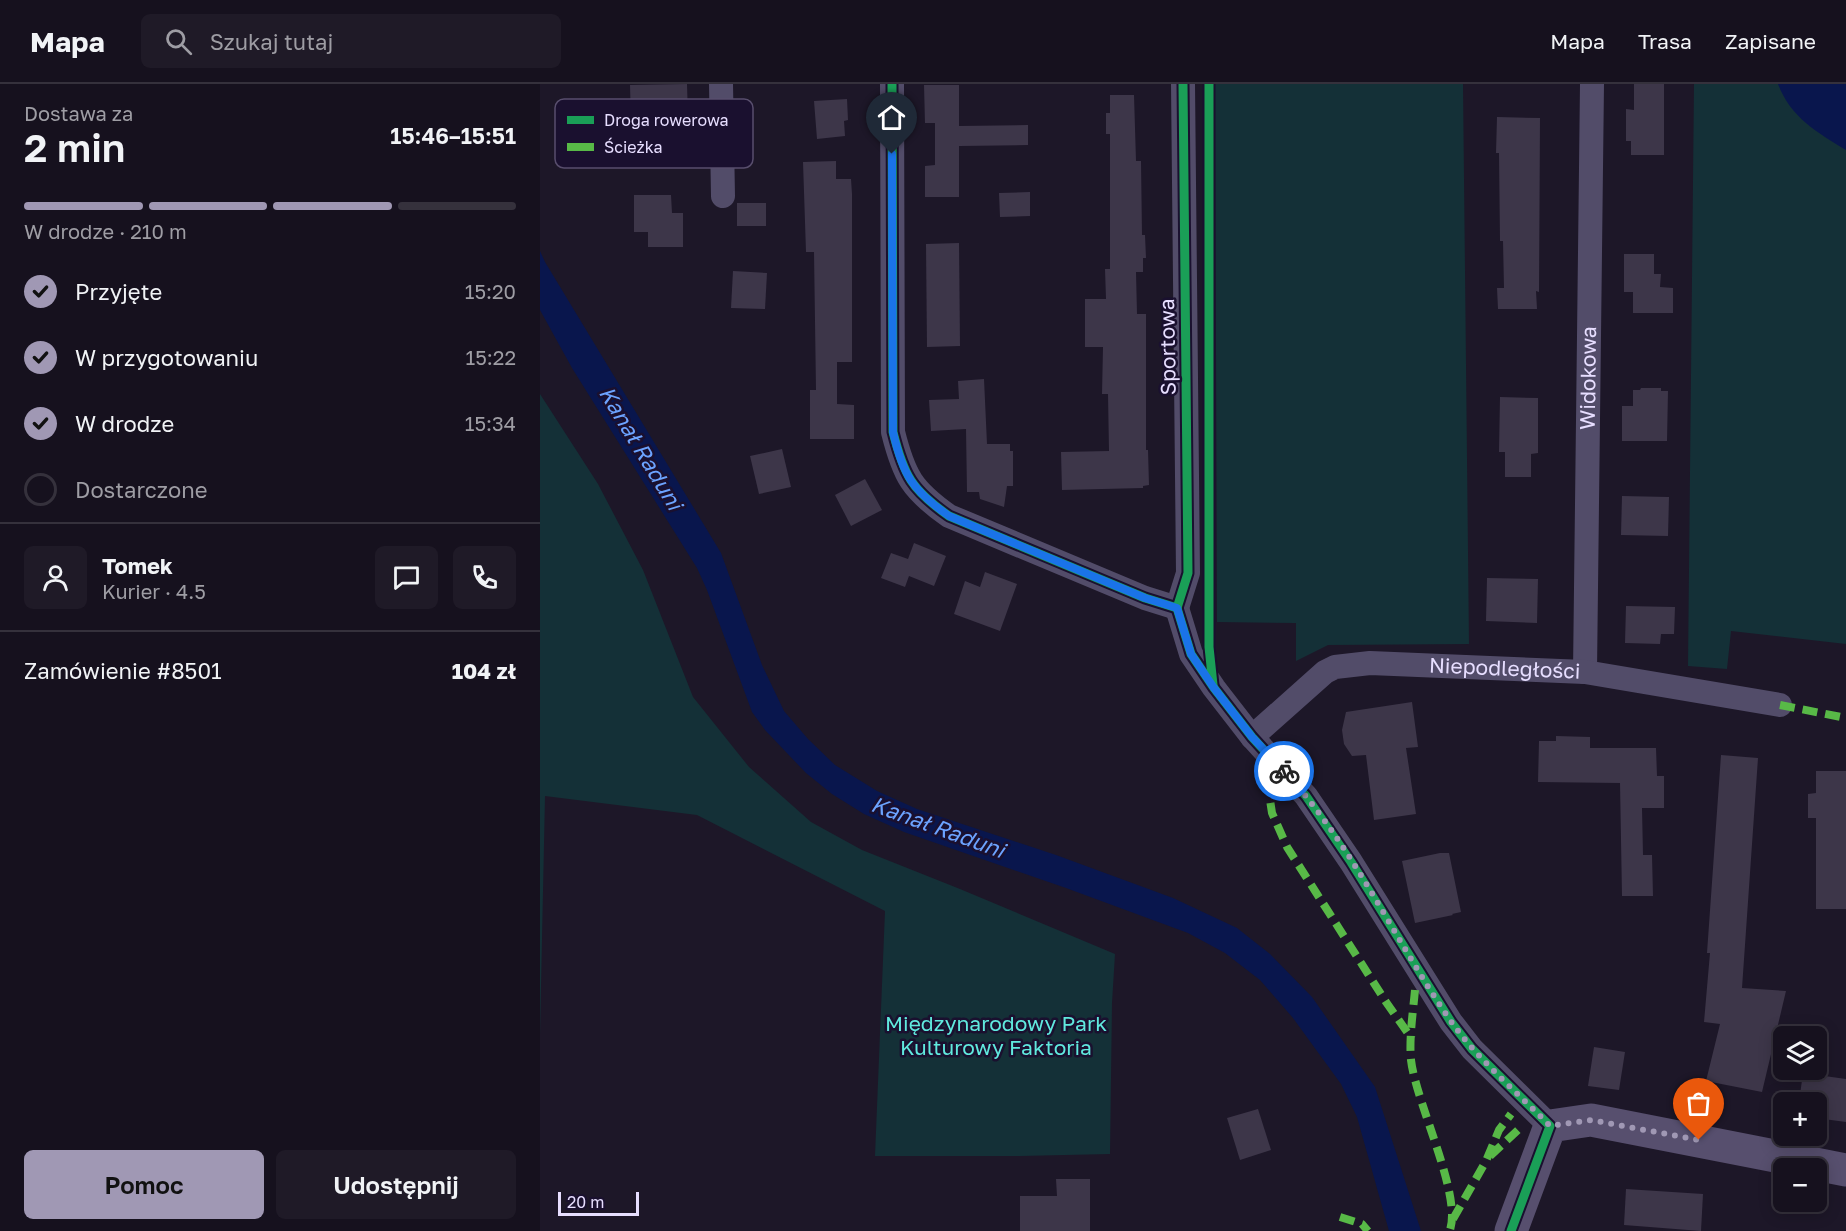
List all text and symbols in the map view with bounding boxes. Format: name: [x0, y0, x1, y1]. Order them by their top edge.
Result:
search box: [141, 14, 561, 68]
text: Mapa: [30, 25, 105, 58]
icon: search: [162, 25, 195, 58]
text: Szukaj tutaj: [210, 28, 333, 55]
text: Mapa: [1550, 28, 1605, 54]
text: Trasa: [1638, 28, 1692, 54]
text: Zapisane: [1725, 28, 1816, 54]
pin: [866, 92, 917, 154]
legend: [555, 99, 753, 168]
text: Dostawa za: [24, 101, 133, 125]
icon: home: [875, 101, 908, 134]
text: Droga rowerowa: [604, 110, 729, 130]
text: 15:46–15:51: [390, 122, 516, 149]
text: 2 min: [24, 124, 125, 171]
text: Ścieżka: [604, 137, 663, 157]
text: W drodze · 210 m: [24, 219, 187, 243]
icon: check: [24, 275, 57, 308]
text: Przyjęte: [75, 278, 162, 305]
text: 15:20: [465, 279, 516, 303]
street label: Sportowa: [1153, 298, 1181, 396]
street label: Widokowa: [1574, 326, 1601, 430]
icon: check: [24, 341, 57, 374]
text: W przygotowaniu: [75, 344, 258, 371]
text: 15:22: [466, 345, 516, 369]
water label: Kanał Raduni: [594, 381, 691, 517]
icon: check: [24, 407, 57, 440]
text: W drodze: [75, 410, 174, 437]
text: 15:34: [465, 411, 516, 435]
text: Dostarczone: [75, 476, 208, 503]
button: person: [24, 546, 87, 609]
button: chat: [375, 546, 438, 609]
button: phone: [453, 546, 516, 609]
text: Tomek: [102, 552, 173, 579]
text: Kurier · 4.5: [102, 579, 206, 603]
street label: Niepodległości: [1428, 651, 1581, 684]
text: Zamówienie #8501: [24, 657, 222, 684]
text: 104 zł: [452, 657, 516, 684]
courier: [1254, 741, 1314, 801]
icon: bike: [1268, 755, 1301, 788]
water label: Kanał Raduni: [868, 790, 1011, 864]
park label: Międzynarodowy Park Kulturowy Faktoria: [885, 1010, 1107, 1060]
map controls: [1773, 1026, 1827, 1212]
button: layers: [1773, 1026, 1827, 1080]
pin: [1673, 1078, 1724, 1140]
icon: bag: [1682, 1087, 1715, 1120]
button: +: [1773, 1092, 1827, 1146]
button: Pomoc: [24, 1150, 264, 1219]
button: Udostępnij: [276, 1150, 516, 1219]
button: −: [1773, 1158, 1827, 1212]
scale bar: [558, 1189, 639, 1216]
text: 20 m: [567, 1192, 604, 1212]

